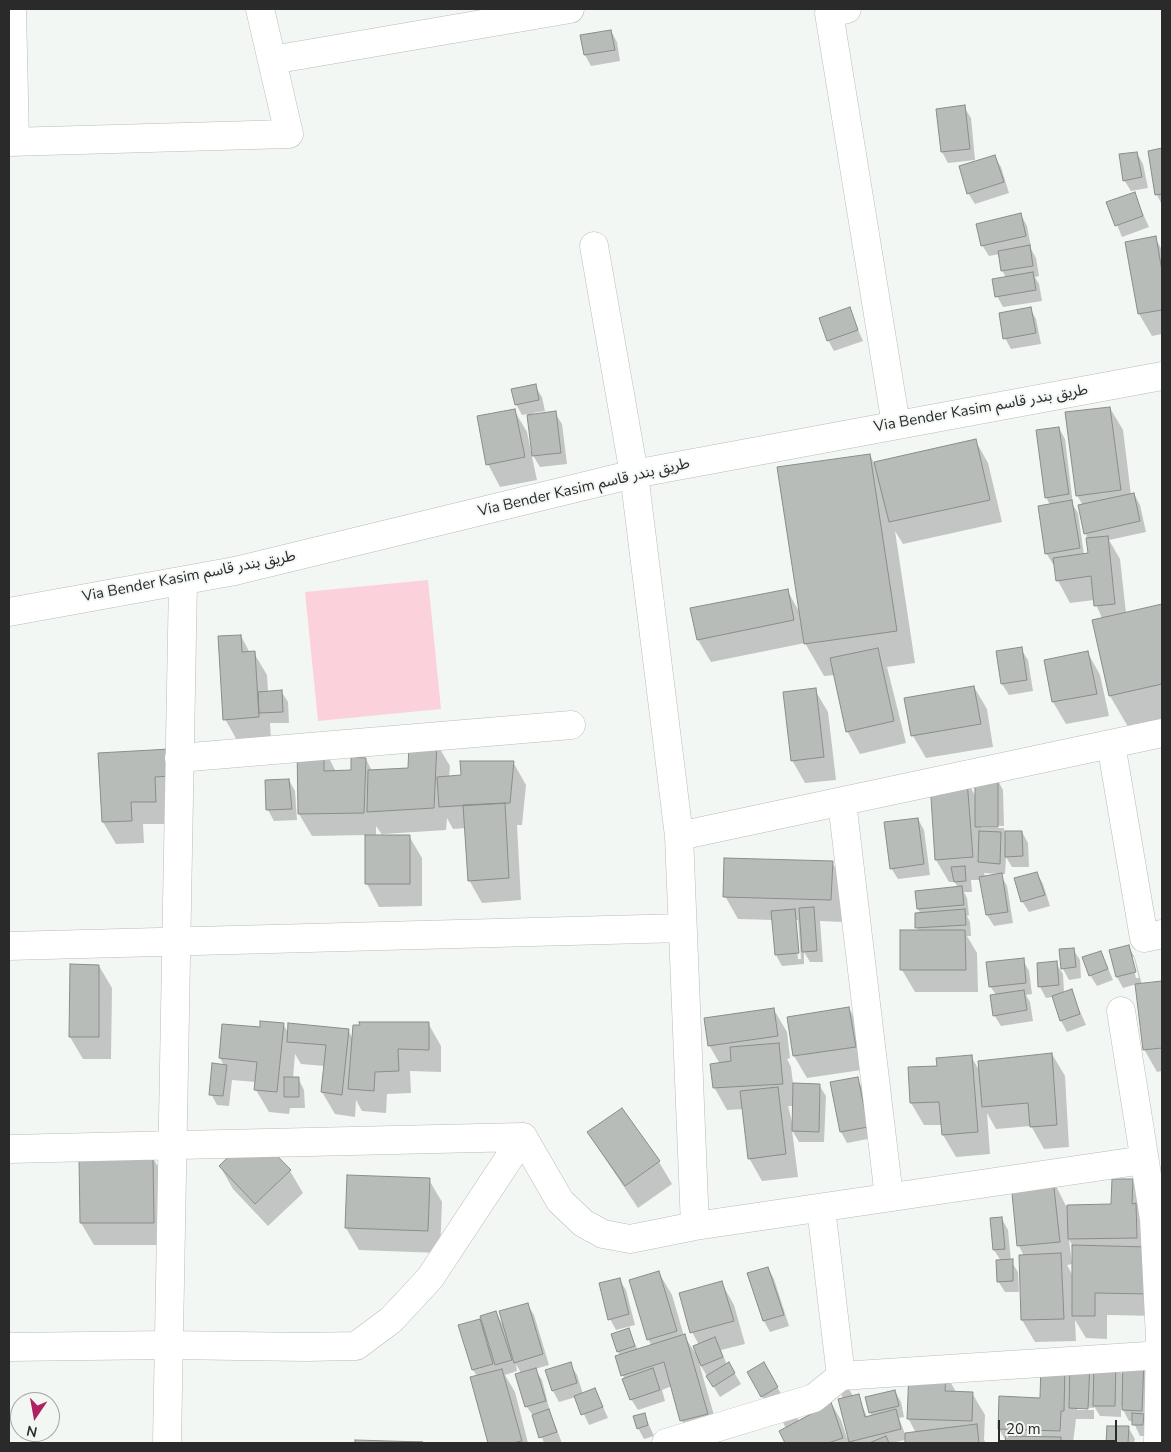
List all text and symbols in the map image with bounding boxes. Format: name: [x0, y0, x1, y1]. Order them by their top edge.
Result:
street label: Via Bender Kasim طريق بندر قاسم: [873, 381, 1089, 437]
street label: Via Bender Kasim طريق بندر قاسم: [476, 455, 692, 521]
street label: Via Bender Kasim طريق بندر قاسم: [81, 547, 297, 607]
north arrow: [10, 1392, 60, 1442]
scale bar: [1001, 1410, 1120, 1442]
text: 20 m: [1006, 1419, 1041, 1439]
text: N: [25, 1421, 39, 1442]

